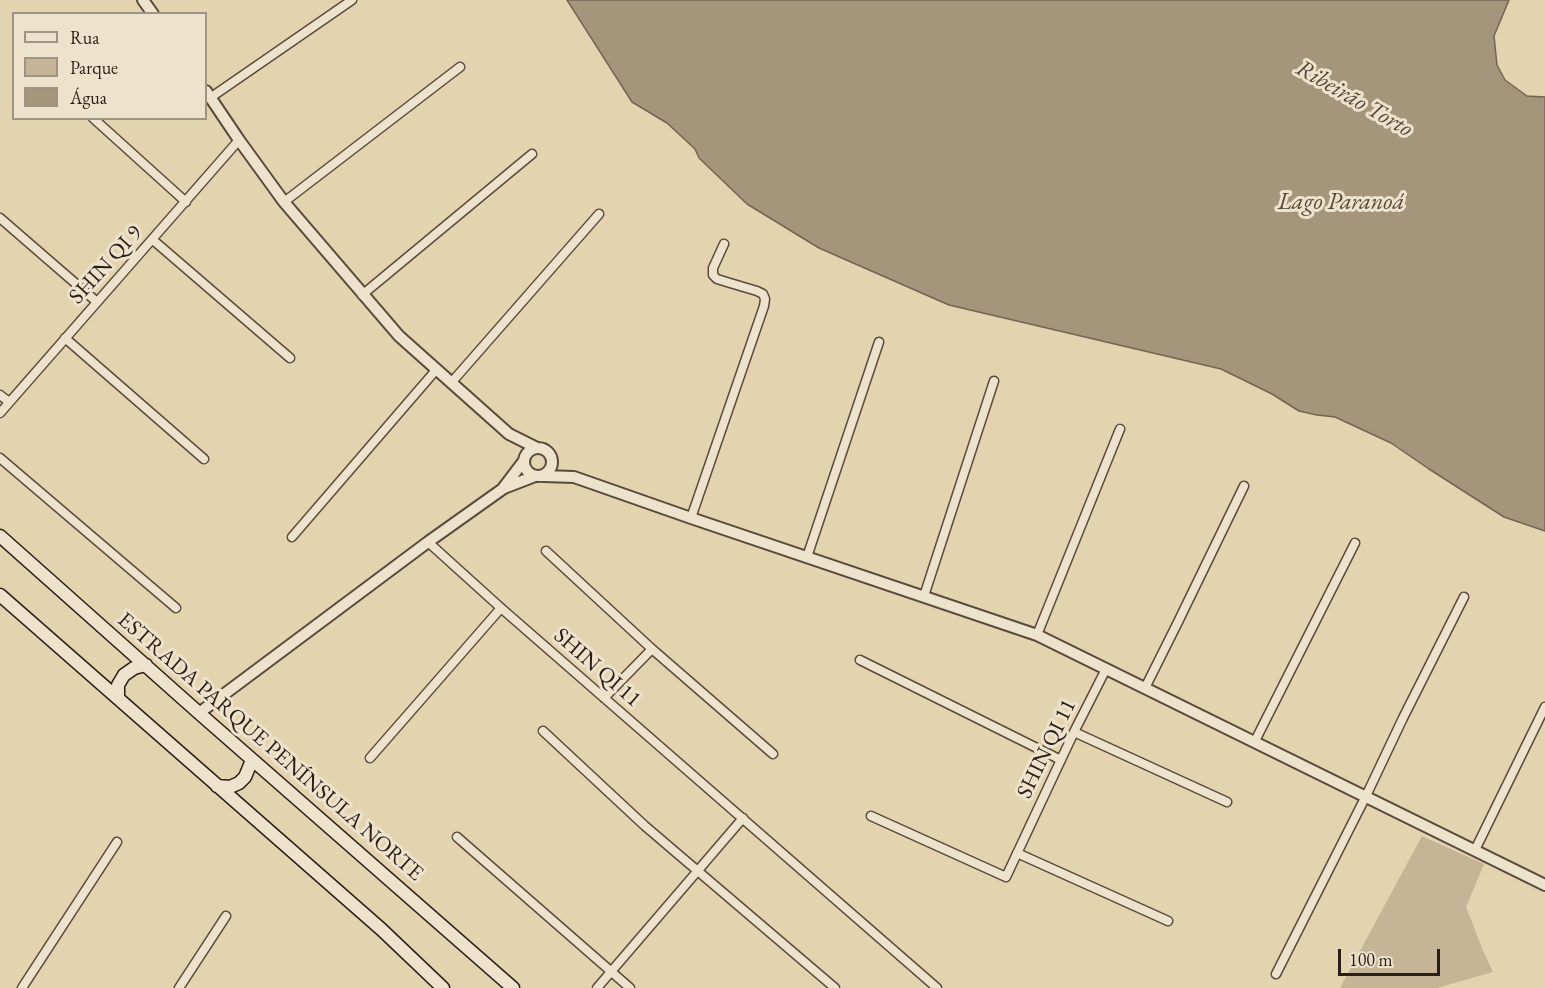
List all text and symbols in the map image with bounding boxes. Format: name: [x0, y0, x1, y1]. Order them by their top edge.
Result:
legend: [12, 12, 207, 120]
text: Rua: [70, 26, 100, 49]
water label: Ribeirão Torto: [1290, 54, 1418, 144]
text: Parque: [70, 56, 118, 79]
text: Água: [70, 86, 107, 109]
water label: Lago Paranoá: [1278, 188, 1404, 216]
street label: SHIN QI 9: [64, 220, 148, 310]
street label: ESTRADA PARQUE PENÍNSULA NORTE: [112, 607, 428, 887]
street label: SHIN QI 11: [548, 623, 646, 713]
street label: SHIN QI 11: [1012, 695, 1082, 803]
scale bar: [1341, 937, 1443, 975]
text: 100 m: [1349, 948, 1393, 971]

